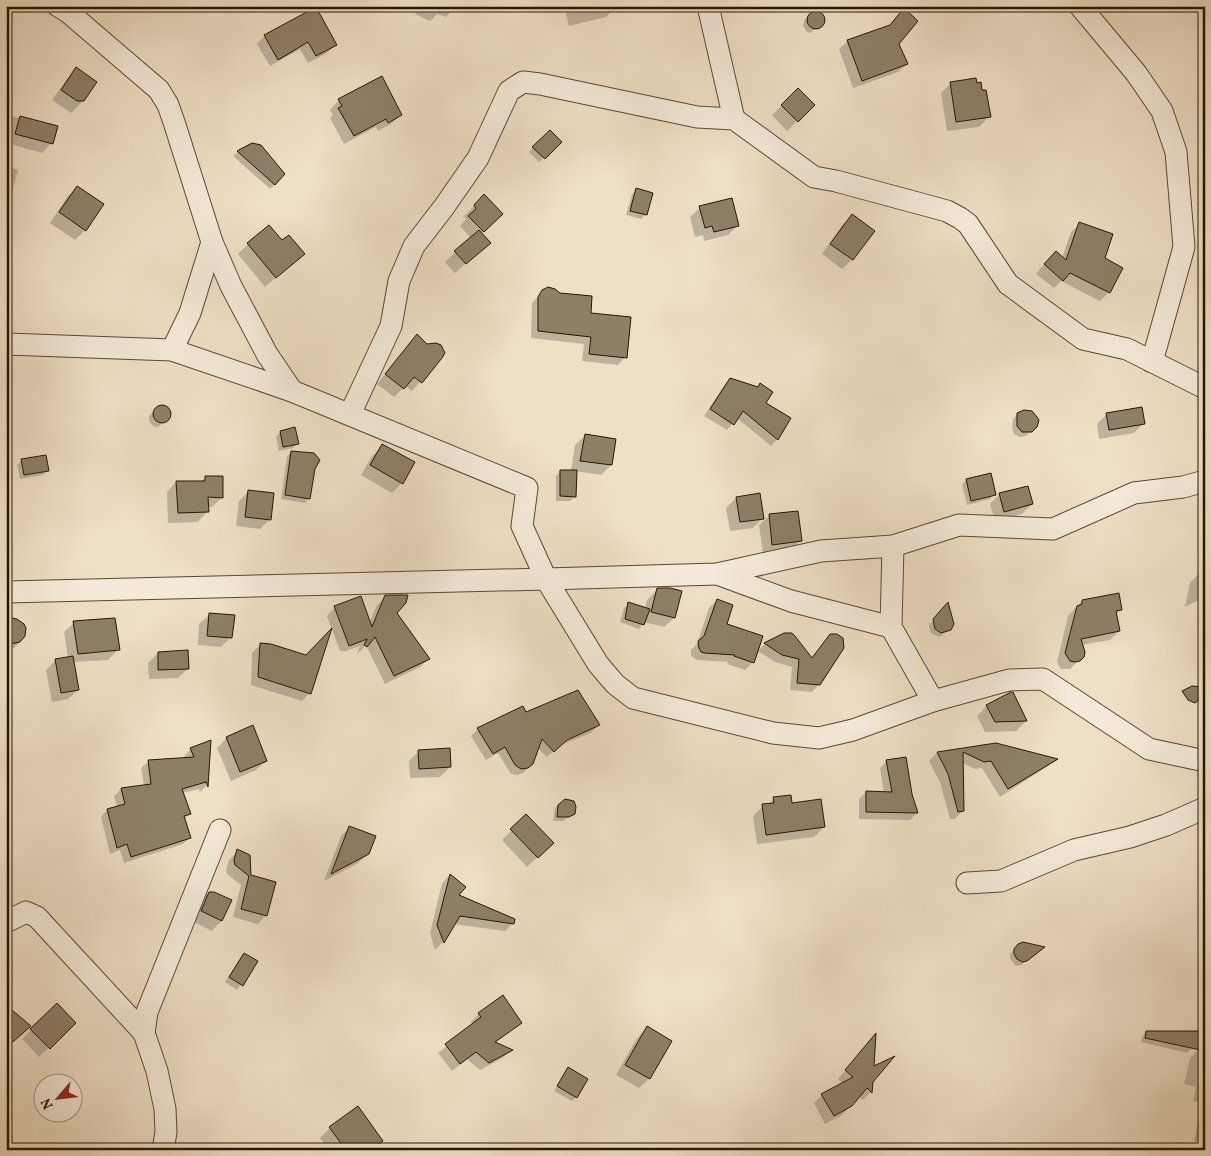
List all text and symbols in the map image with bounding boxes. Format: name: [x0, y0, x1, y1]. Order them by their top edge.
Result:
north arrow: [32, 1074, 82, 1124]
text: N: [37, 1094, 59, 1112]

